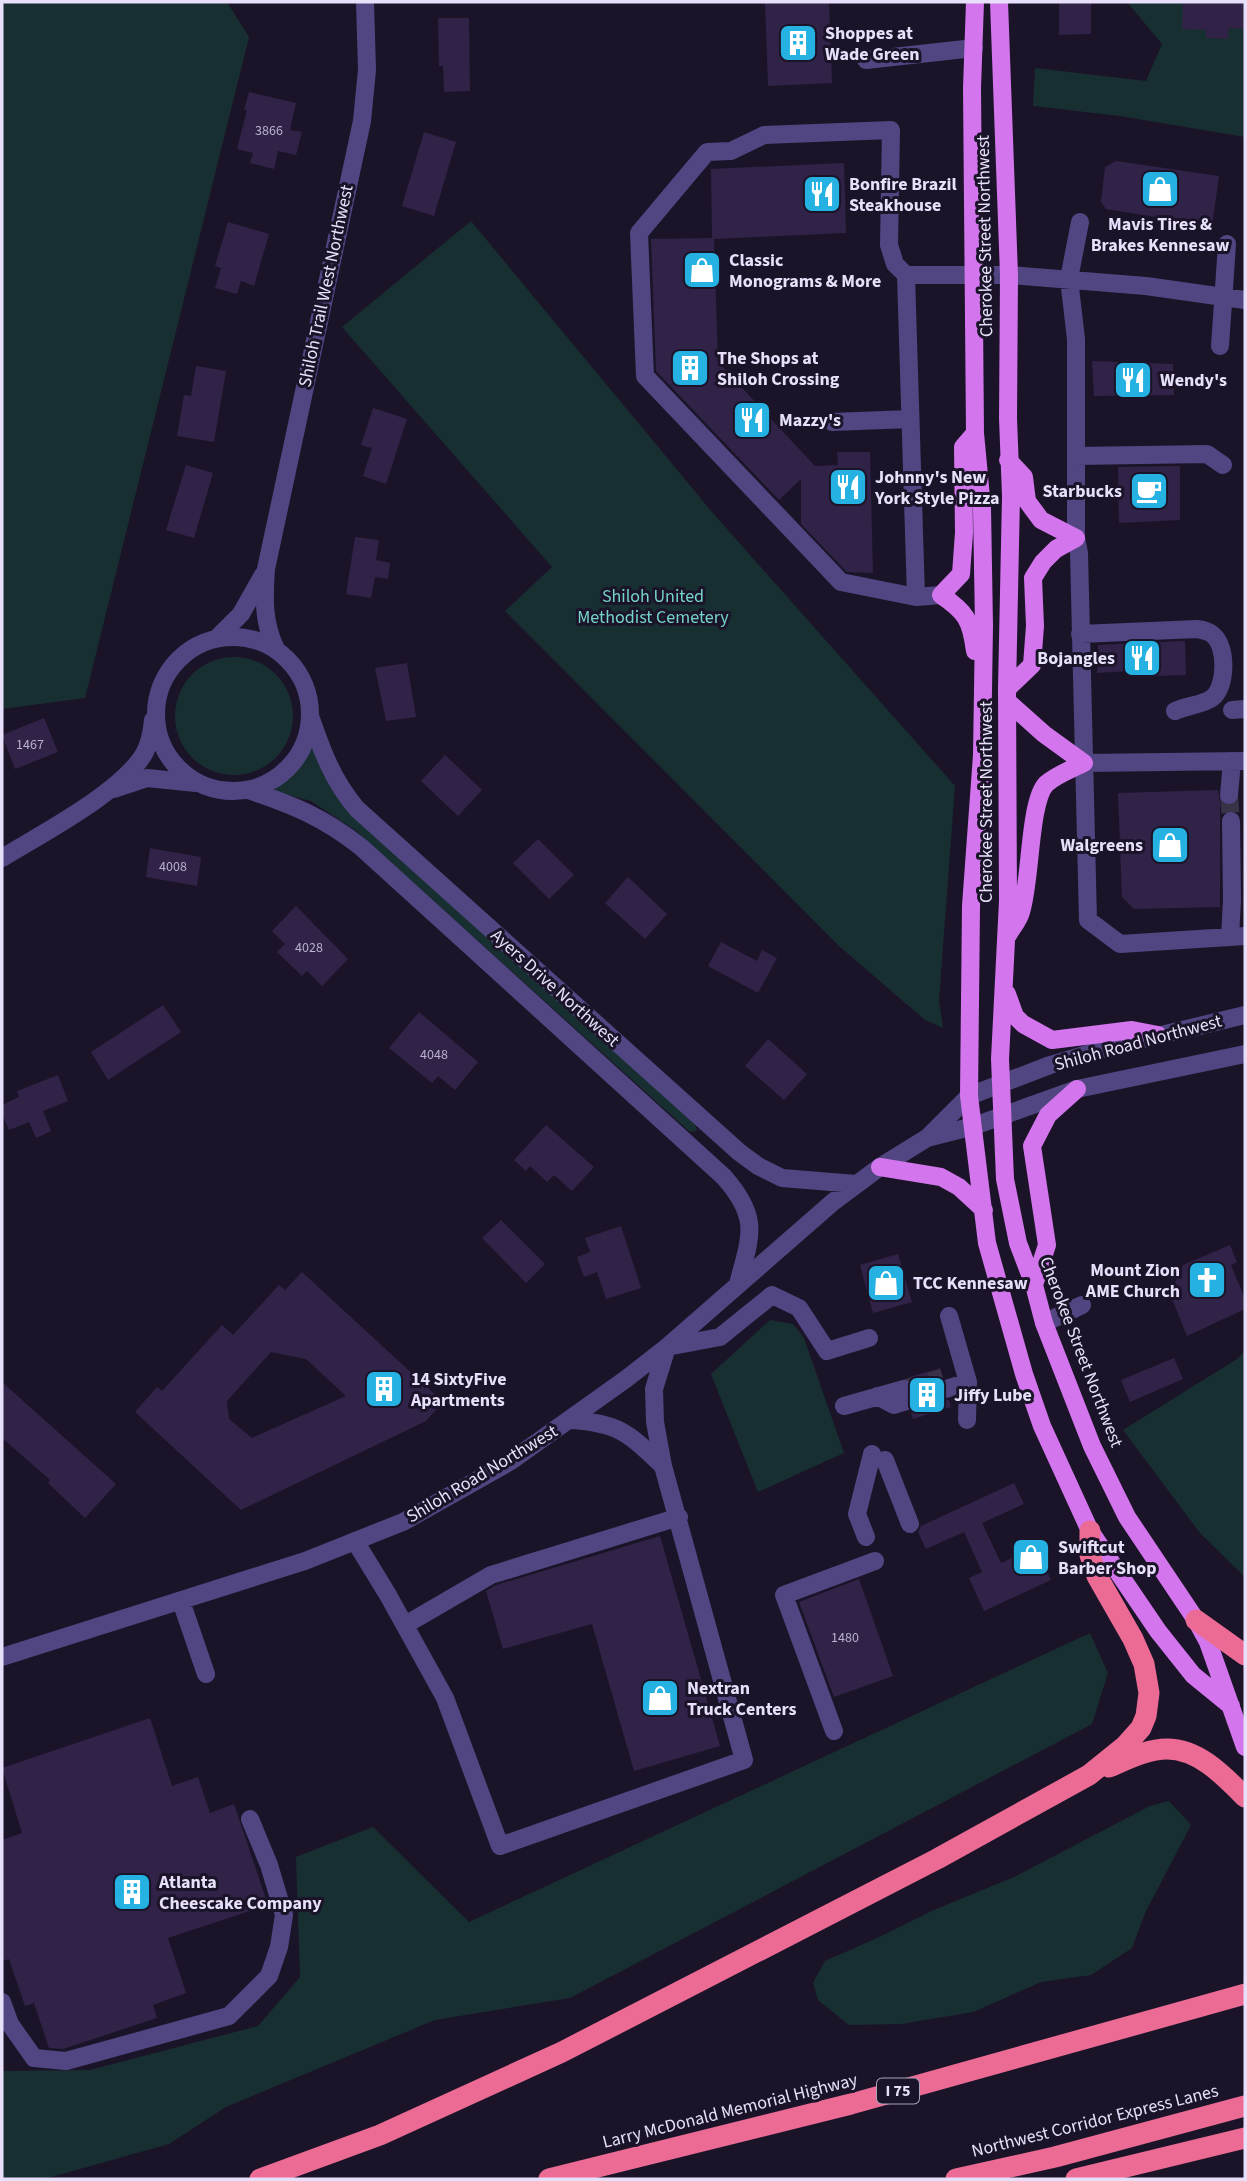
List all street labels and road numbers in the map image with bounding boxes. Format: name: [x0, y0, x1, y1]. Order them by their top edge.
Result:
street label: Cherokee Street Northwest: [971, 135, 999, 337]
street label: Shiloh Trail West Northwest: [292, 182, 360, 390]
street label: Cherokee Street Northwest: [974, 701, 999, 903]
street label: Ayers Drive Northwest: [485, 923, 625, 1053]
street label: Shiloh Road Northwest: [1051, 1009, 1225, 1077]
street label: Cherokee Street Northwest: [1033, 1253, 1129, 1451]
street label: Shiloh Road Northwest: [402, 1419, 562, 1529]
street label: Larry McDonald Memorial Highway: [600, 2067, 861, 2155]
road number: I 75: [877, 2078, 919, 2104]
street label: Northwest Corridor Express Lanes: [969, 2078, 1221, 2164]

